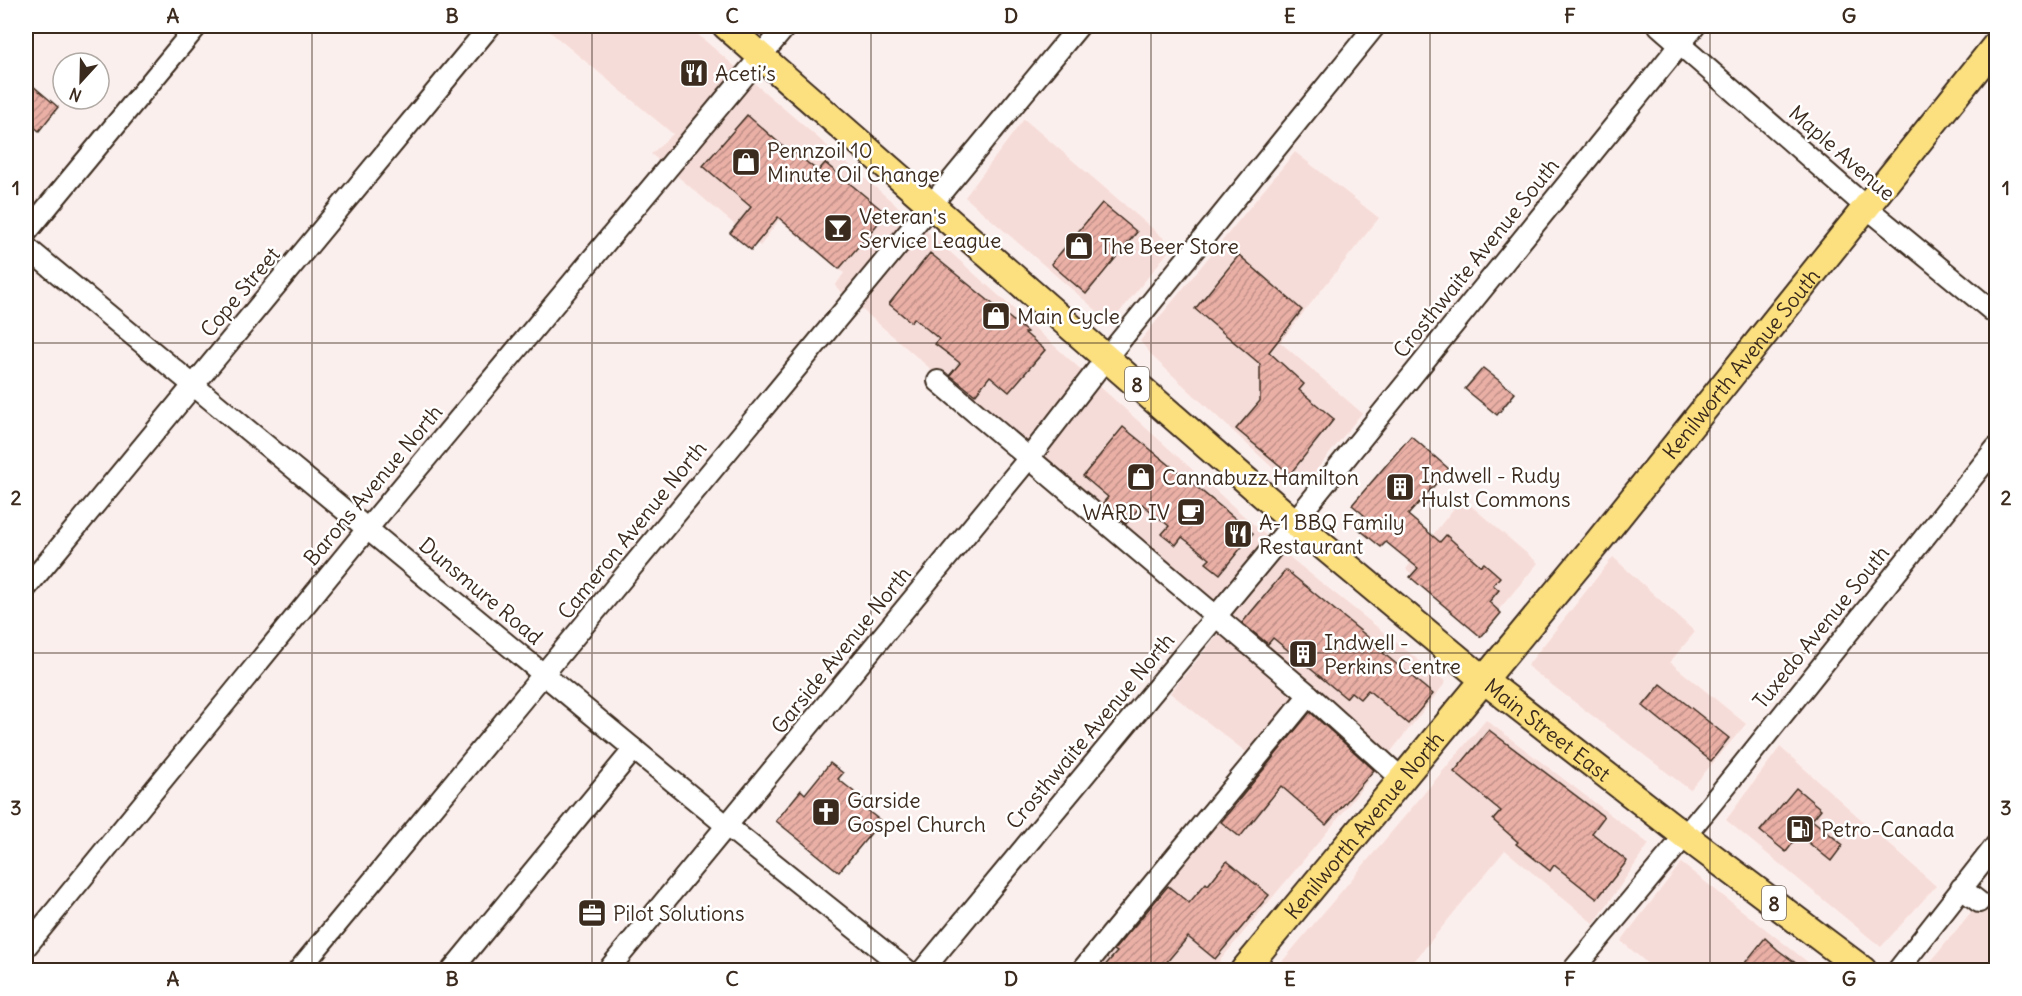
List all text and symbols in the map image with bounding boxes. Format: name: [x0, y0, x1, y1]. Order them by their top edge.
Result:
text: A: [167, 3, 180, 28]
text: B: [445, 3, 459, 28]
text: C: [725, 3, 739, 28]
text: D: [1004, 3, 1018, 28]
text: E: [1284, 3, 1296, 28]
text: F: [1564, 3, 1576, 28]
text: G: [1842, 3, 1856, 28]
north arrow: [51, 51, 111, 111]
restaurant icon: Aceti’s: [678, 57, 710, 89]
place label: Aceti’s: [715, 60, 776, 87]
text: N: [67, 84, 84, 106]
street label: Maple Avenue: [1783, 99, 1901, 207]
place label: Pennzoil 10 Minute Oil Change: [767, 137, 940, 188]
shop icon: Pennzoil 10 Minute Oil Change: [730, 146, 762, 178]
street label: Crosthwaite Avenue South: [1387, 153, 1565, 363]
text: 1: [12, 175, 20, 200]
text: 1: [2002, 175, 2010, 200]
place label: Veteran's Service League: [859, 203, 1001, 254]
bar icon: Veteran's Service League: [822, 212, 854, 244]
shop icon: The Beer Store: [1063, 230, 1095, 262]
place label: The Beer Store: [1100, 233, 1239, 260]
street label: Cope Street: [194, 241, 286, 343]
street label: Kenilworth Avenue South: [1656, 263, 1825, 464]
shop icon: Main Cycle: [980, 300, 1012, 332]
place label: Main Cycle: [1017, 303, 1120, 330]
road number: 8: [1125, 367, 1149, 401]
street label: Barons Avenue North: [298, 399, 448, 571]
street label: Cameron Avenue North: [552, 435, 712, 625]
shop icon: Cannabuzz Hamilton: [1125, 461, 1157, 493]
place label: Indwell - Rudy Hulst Commons: [1421, 462, 1570, 513]
place label: Cannabuzz Hamilton: [1162, 464, 1359, 491]
building icon: Indwell - Rudy Hulst Commons: [1384, 471, 1416, 503]
text: 2: [11, 485, 22, 510]
text: 2: [2001, 485, 2012, 510]
cafe icon: WARD IV: [1175, 496, 1207, 528]
place label: WARD IV: [1082, 499, 1170, 526]
place label: A-1 BBQ Family Restaurant: [1259, 509, 1405, 560]
restaurant icon: A-1 BBQ Family Restaurant: [1222, 518, 1254, 550]
street label: Dunsmure Road: [414, 532, 548, 650]
street label: Tuxedo Avenue South: [1747, 540, 1895, 714]
street label: Garside Avenue North: [765, 561, 917, 739]
street label: Crosthwaite Avenue North: [1000, 627, 1180, 835]
place label: Indwell - Perkins Centre: [1324, 629, 1461, 680]
building icon: Indwell - Perkins Centre: [1287, 638, 1319, 670]
street label: Main Street East: [1479, 672, 1616, 787]
street label: Kenilworth Avenue North: [1278, 726, 1449, 925]
place label: Garside Gospel Church: [847, 787, 986, 838]
text: 3: [10, 795, 22, 820]
text: 3: [2000, 795, 2012, 820]
church icon: Garside Gospel Church: [810, 796, 842, 828]
fuel station icon: Petro-Canada: [1784, 813, 1816, 845]
place label: Petro-Canada: [1821, 816, 1954, 843]
road number: 8: [1762, 886, 1786, 920]
office icon: Pilot Solutions: [576, 897, 608, 929]
place label: Pilot Solutions: [613, 900, 745, 927]
text: A: [167, 966, 180, 991]
text: B: [445, 966, 459, 991]
text: C: [725, 966, 739, 991]
text: D: [1004, 966, 1018, 991]
text: E: [1284, 966, 1296, 991]
text: F: [1564, 966, 1576, 991]
text: G: [1842, 966, 1856, 991]

